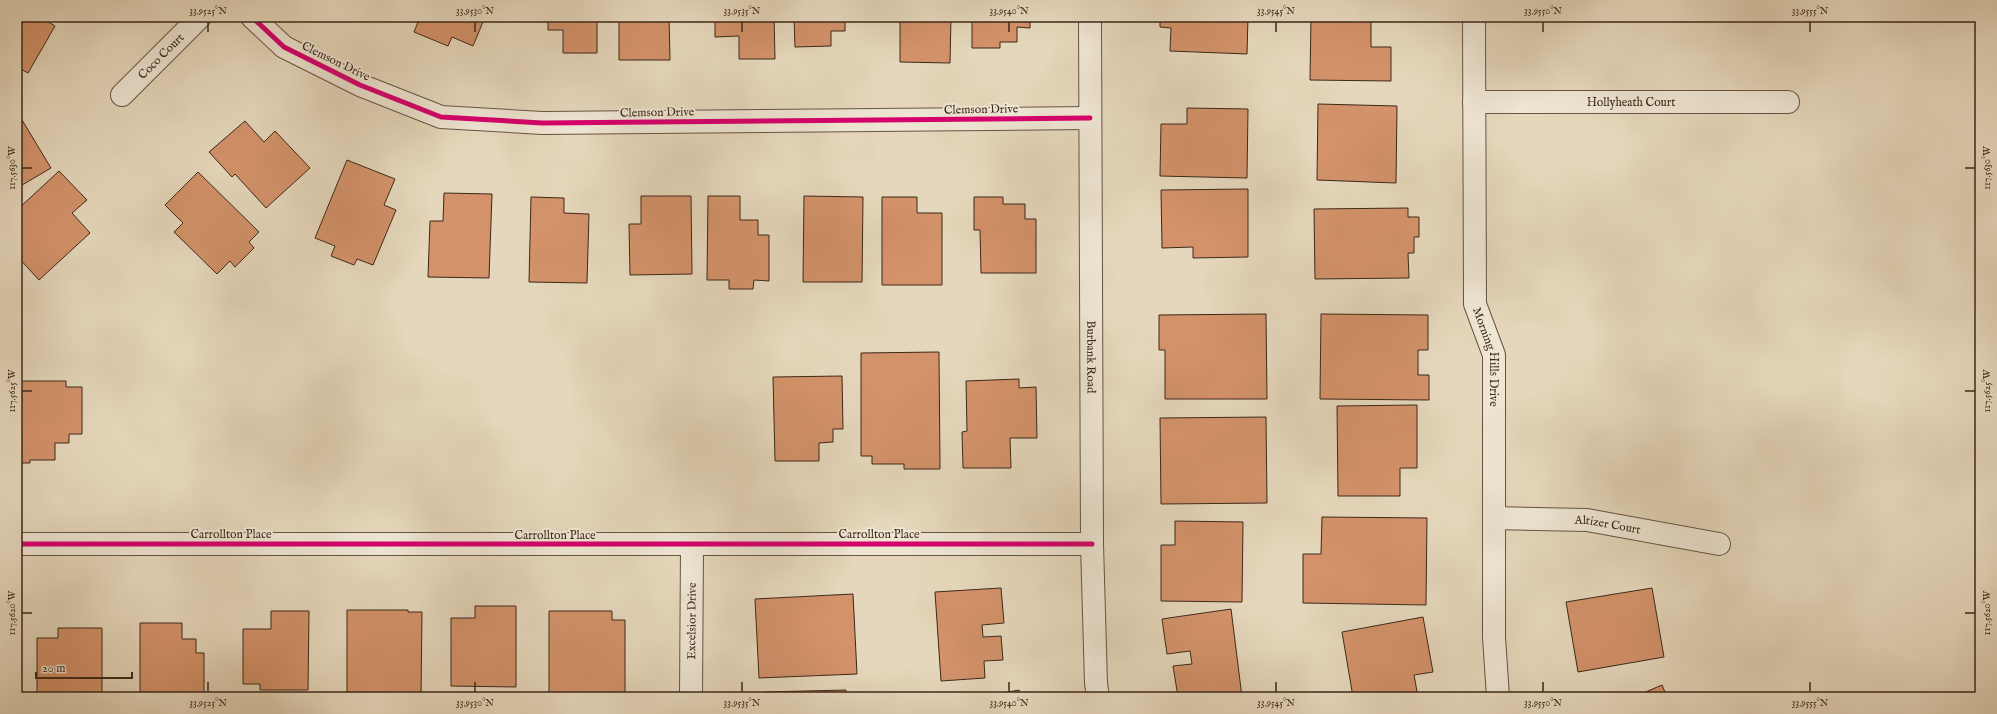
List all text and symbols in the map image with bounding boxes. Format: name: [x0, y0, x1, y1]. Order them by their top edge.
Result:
text: 33.9525°N: [189, 5, 227, 18]
text: 33.9530°N: [456, 5, 494, 18]
text: 33.9535°N: [724, 5, 761, 18]
text: 33.9540°N: [989, 5, 1029, 18]
text: 33.9545°N: [1257, 5, 1295, 18]
text: 33.9550°N: [1524, 5, 1562, 18]
text: 33.9555°N: [1792, 5, 1829, 18]
street label: Coco Court: [135, 30, 187, 83]
street label: Clemson Drive: [299, 38, 373, 85]
street label: Hollyheath Court: [1587, 95, 1675, 110]
street label: Clemson Drive: [944, 101, 1019, 118]
street label: Clemson Drive: [620, 104, 695, 121]
text: 117.5630°W: [6, 146, 19, 190]
text: 117.5630°W: [1981, 146, 1994, 190]
street label: Morning Hills Drive: [1469, 305, 1501, 407]
street label: Burbank Road: [1083, 321, 1098, 394]
text: 117.5625°W: [6, 369, 19, 413]
text: 117.5625°W: [1981, 369, 1994, 413]
street label: Altizer Court: [1573, 513, 1642, 538]
street label: Carrollton Place: [190, 527, 272, 542]
street label: Carrollton Place: [838, 527, 920, 542]
street label: Carrollton Place: [514, 528, 596, 543]
street label: Excelsior Drive: [684, 582, 700, 659]
text: 117.5620°W: [6, 590, 19, 635]
text: 117.5620°W: [1981, 590, 1994, 635]
scale bar: [36, 654, 132, 680]
text: 20 m: [42, 661, 65, 676]
text: 33.9525°N: [189, 697, 227, 710]
text: 33.9530°N: [456, 697, 494, 710]
text: 33.9535°N: [724, 697, 761, 710]
text: 33.9540°N: [989, 697, 1029, 710]
text: 33.9545°N: [1257, 697, 1295, 710]
text: 33.9550°N: [1524, 697, 1562, 710]
text: 33.9555°N: [1792, 697, 1829, 710]

